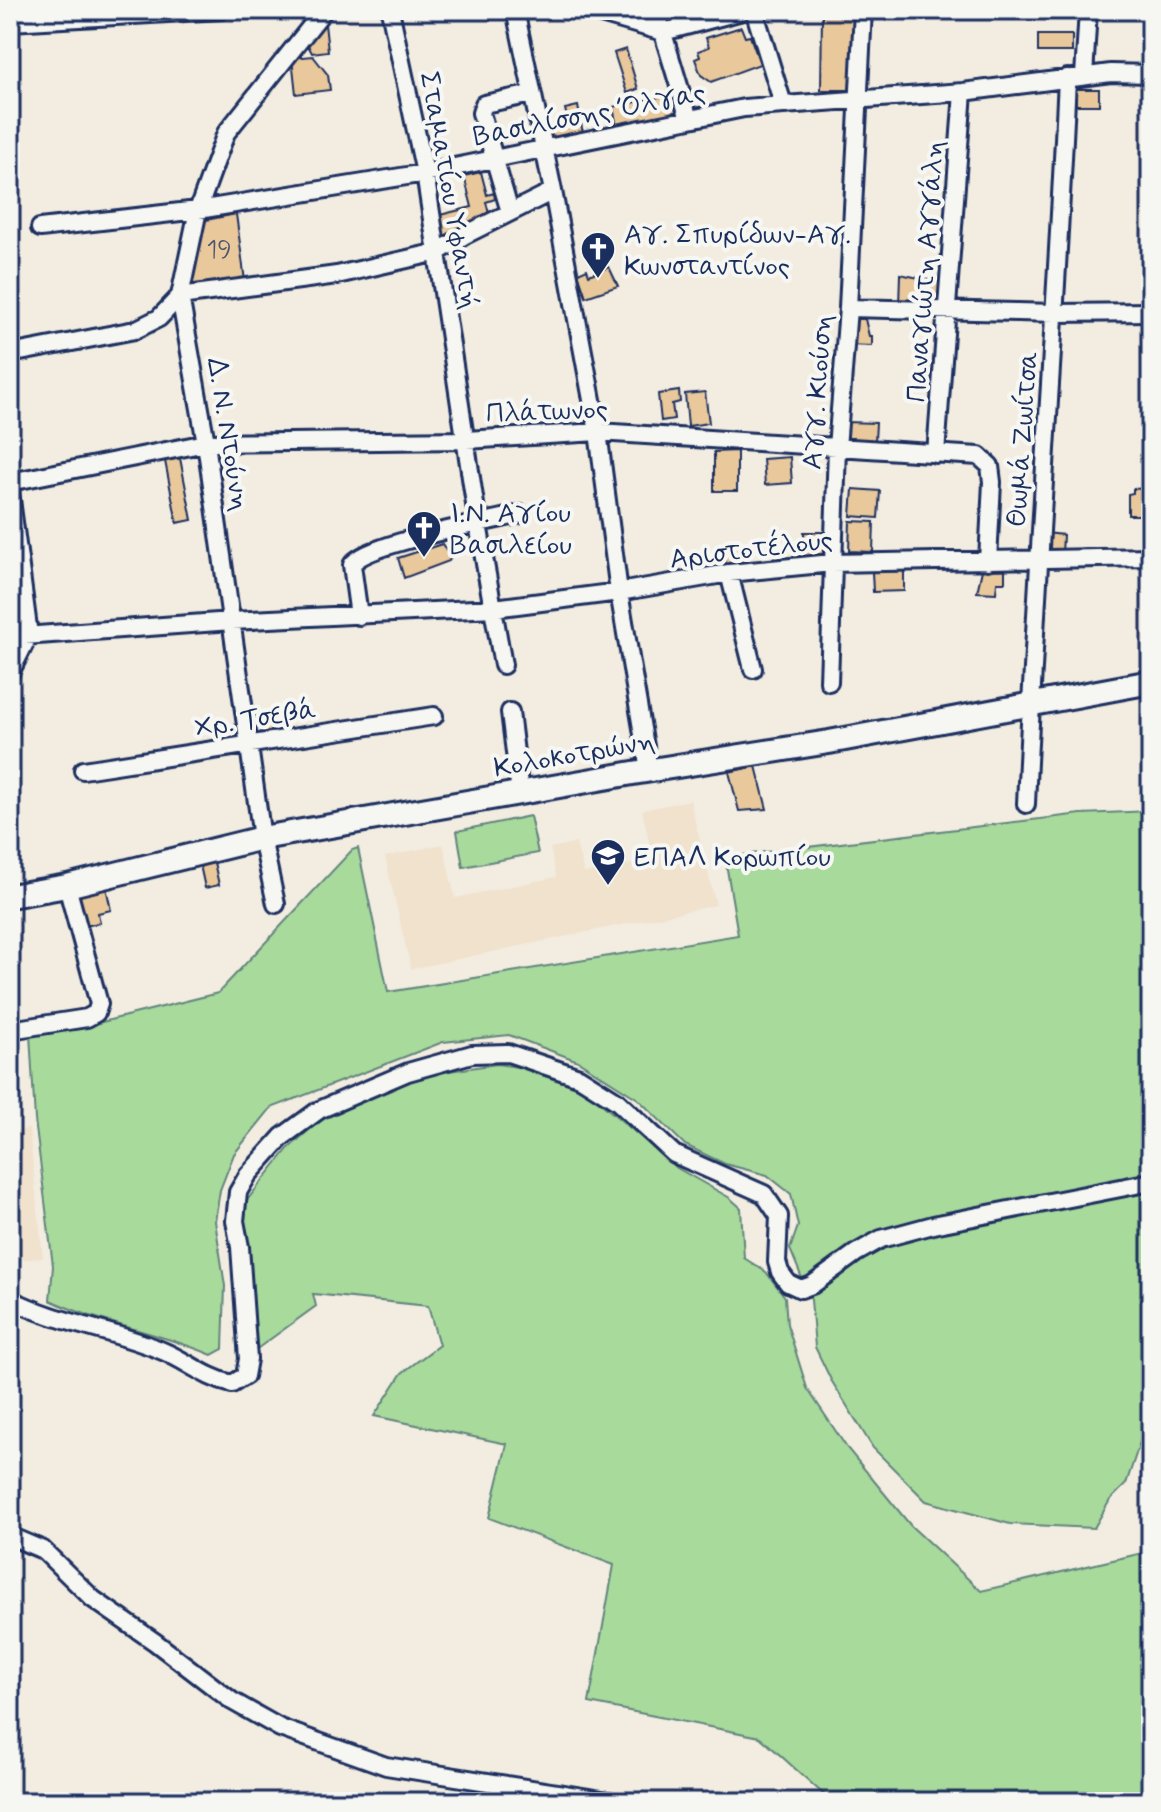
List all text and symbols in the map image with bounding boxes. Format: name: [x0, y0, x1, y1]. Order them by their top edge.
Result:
street label: Σταματίου Υφαντή: [409, 69, 488, 312]
street label: Βασιλίσσης Όλγας: [470, 75, 709, 156]
street label: Παναγιώτη Αγγάλη: [899, 139, 954, 404]
place label: Αγ. Σπυρίδων-Αγ. Κωνσταντίνος: [624, 217, 851, 286]
church icon: Αγ. Σπυρίδων-Αγ. Κωνσταντίνος: [579, 230, 617, 280]
house number: 19: [206, 235, 232, 266]
street label: Αγγ. Κιούση: [795, 313, 842, 471]
street label: Θωμά Ζωίτσα: [999, 350, 1048, 529]
street label: Δ. Ν. Ντούνη: [197, 355, 258, 514]
street label: Πλάτωνος: [485, 392, 609, 433]
place label: Ι.Ν. Αγίου Βασιλείου: [450, 496, 572, 565]
church icon: Ι.Ν. Αγίου Βασιλείου: [405, 509, 443, 559]
street label: Αριστοτέλους: [668, 522, 835, 579]
street label: Χρ. Τσεβά: [192, 692, 319, 747]
street label: Κολοκοτρώνη: [491, 723, 658, 788]
school or university icon: ΕΠΑΛ Κορωπίου: [589, 837, 627, 887]
place label: ΕΠΑΛ Κορωπίου: [634, 840, 831, 877]

